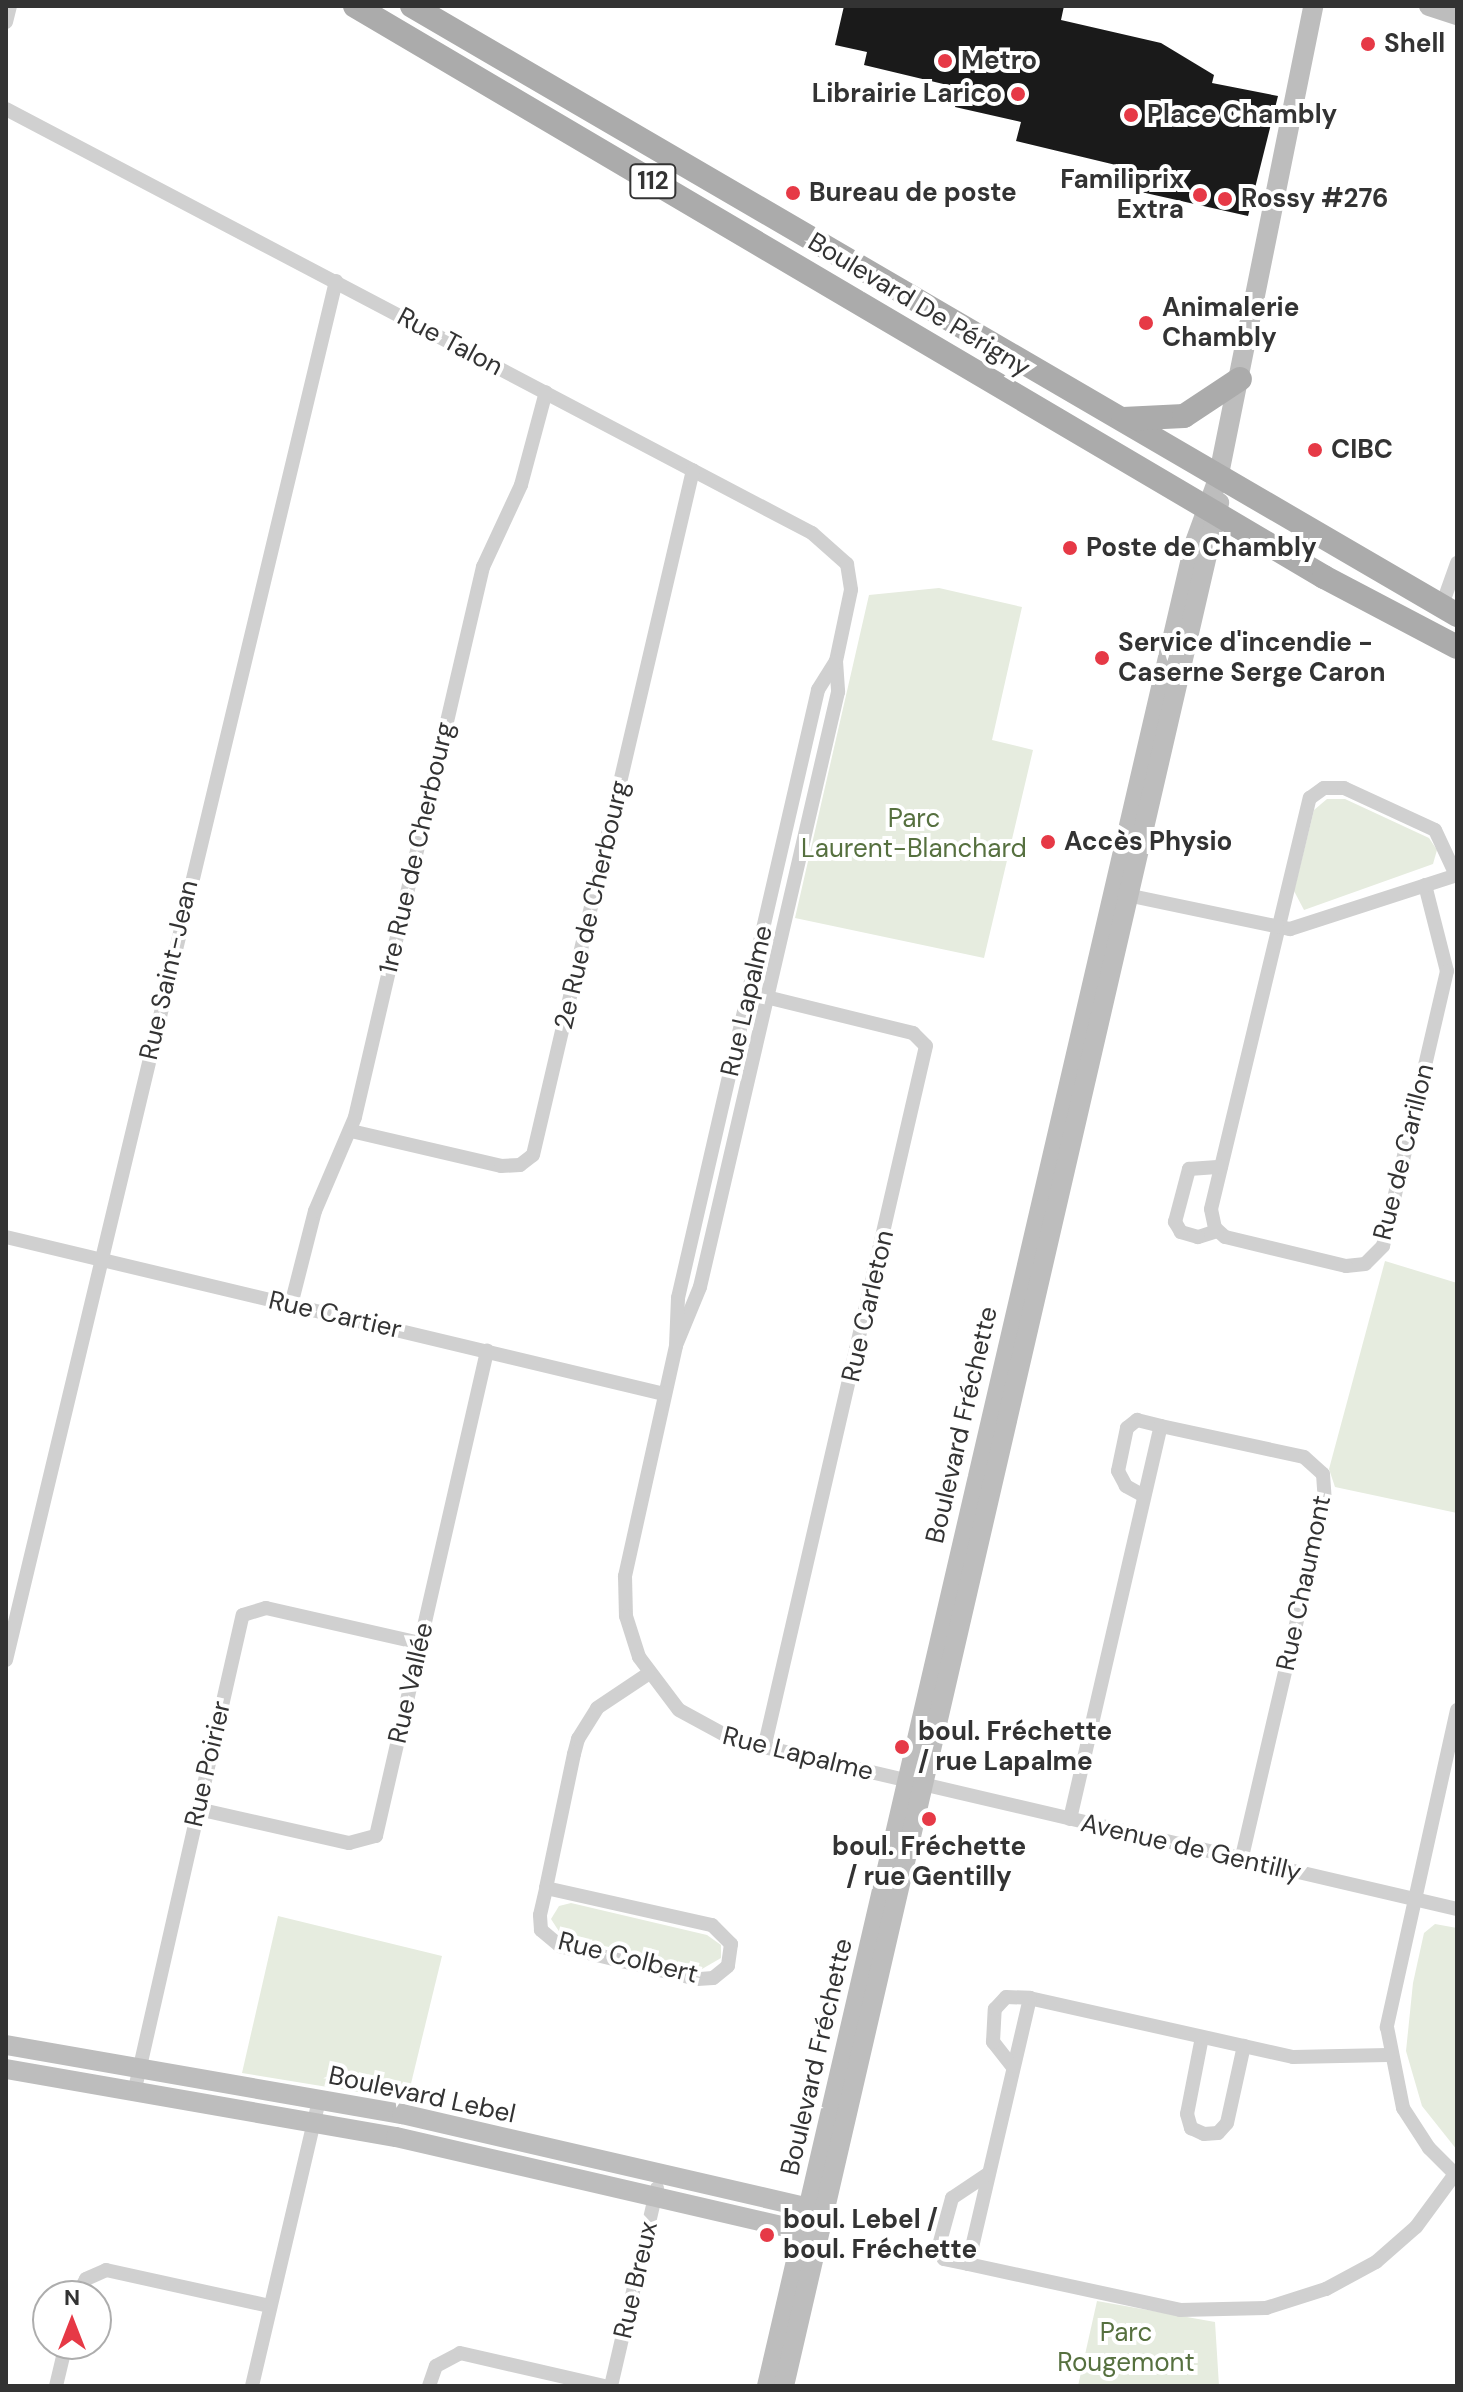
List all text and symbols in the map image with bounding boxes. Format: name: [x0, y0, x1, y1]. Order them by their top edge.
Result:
place label: Shell: [1384, 28, 1445, 60]
marker: Shell: [1359, 35, 1377, 53]
place label: Metro: [961, 45, 1037, 77]
marker: Metro: [936, 52, 954, 70]
place label: Librairie Larico: [812, 78, 1002, 110]
marker: Librairie Larico: [1009, 85, 1027, 103]
place label: Place Chambly: [1147, 99, 1337, 131]
marker: Place Chambly: [1122, 106, 1140, 124]
road number: 112: [629, 161, 677, 201]
place label: Familiprix Extra: [1060, 164, 1184, 226]
place label: Bureau de poste: [809, 177, 1017, 209]
place label: Rossy #276: [1241, 183, 1389, 215]
marker: Bureau de poste: [784, 184, 802, 202]
marker: Familiprix Extra: [1191, 186, 1209, 204]
marker: Rossy #276: [1216, 190, 1234, 208]
street label: Boulevard De Périgny: [802, 226, 1036, 384]
place label: Animalerie Chambly: [1162, 292, 1299, 354]
street label: Rue Talon: [392, 301, 508, 383]
marker: Animalerie Chambly: [1137, 314, 1155, 332]
place label: CIBC: [1331, 434, 1393, 466]
marker: CIBC: [1306, 441, 1324, 459]
place label: Poste de Chambly: [1086, 532, 1317, 564]
marker: Poste de Chambly: [1061, 539, 1079, 557]
place label: Service d'incendie - Caserne Serge Caron: [1118, 627, 1386, 688]
marker: Service d'incendie - Caserne Serge Caron: [1093, 649, 1111, 667]
street label: 1re Rue de Cherbourg: [373, 719, 461, 977]
street label: 2e Rue de Cherbourg: [548, 777, 636, 1033]
park label: Parc Laurent-Blanchard: [801, 803, 1027, 864]
place label: Accès Physio: [1064, 826, 1232, 858]
marker: Accès Physio: [1039, 833, 1057, 851]
street label: Rue Saint-Jean: [133, 877, 205, 1063]
street label: Rue Lapalme: [714, 922, 780, 1080]
street label: Rue de Carillon: [1367, 1061, 1441, 1243]
street label: Rue Carleton: [835, 1227, 901, 1385]
street label: Rue Cartier: [266, 1285, 404, 1345]
street label: Boulevard Fréchette: [920, 1303, 1004, 1547]
street label: Rue Chaumont: [1270, 1493, 1338, 1673]
street label: Rue Vallée: [382, 1619, 440, 1747]
street label: Rue Poirier: [178, 1698, 238, 1830]
place label: boul. Fréchette / rue Lapalme: [918, 1716, 1112, 1778]
street label: Rue Lapalme: [720, 1720, 876, 1788]
marker: boul. Fréchette / rue Lapalme: [893, 1738, 911, 1756]
street label: Avenue de Gentilly: [1078, 1807, 1304, 1889]
marker: boul. Fréchette / rue Gentilly: [920, 1810, 938, 1828]
place label: boul. Fréchette / rue Gentilly: [832, 1831, 1026, 1892]
street label: Rue Colbert: [555, 1926, 701, 1990]
street label: Boulevard Fréchette: [775, 1935, 859, 2179]
street label: Boulevard Lebel: [326, 2060, 518, 2130]
place label: boul. Lebel / boul. Fréchette: [783, 2204, 977, 2266]
street label: Rue Breux: [607, 2218, 665, 2342]
marker: boul. Lebel / boul. Fréchette: [758, 2226, 776, 2244]
north arrow: [32, 2280, 112, 2360]
text: N: [64, 2283, 80, 2312]
park label: Parc Rougemont: [1057, 2317, 1195, 2378]

